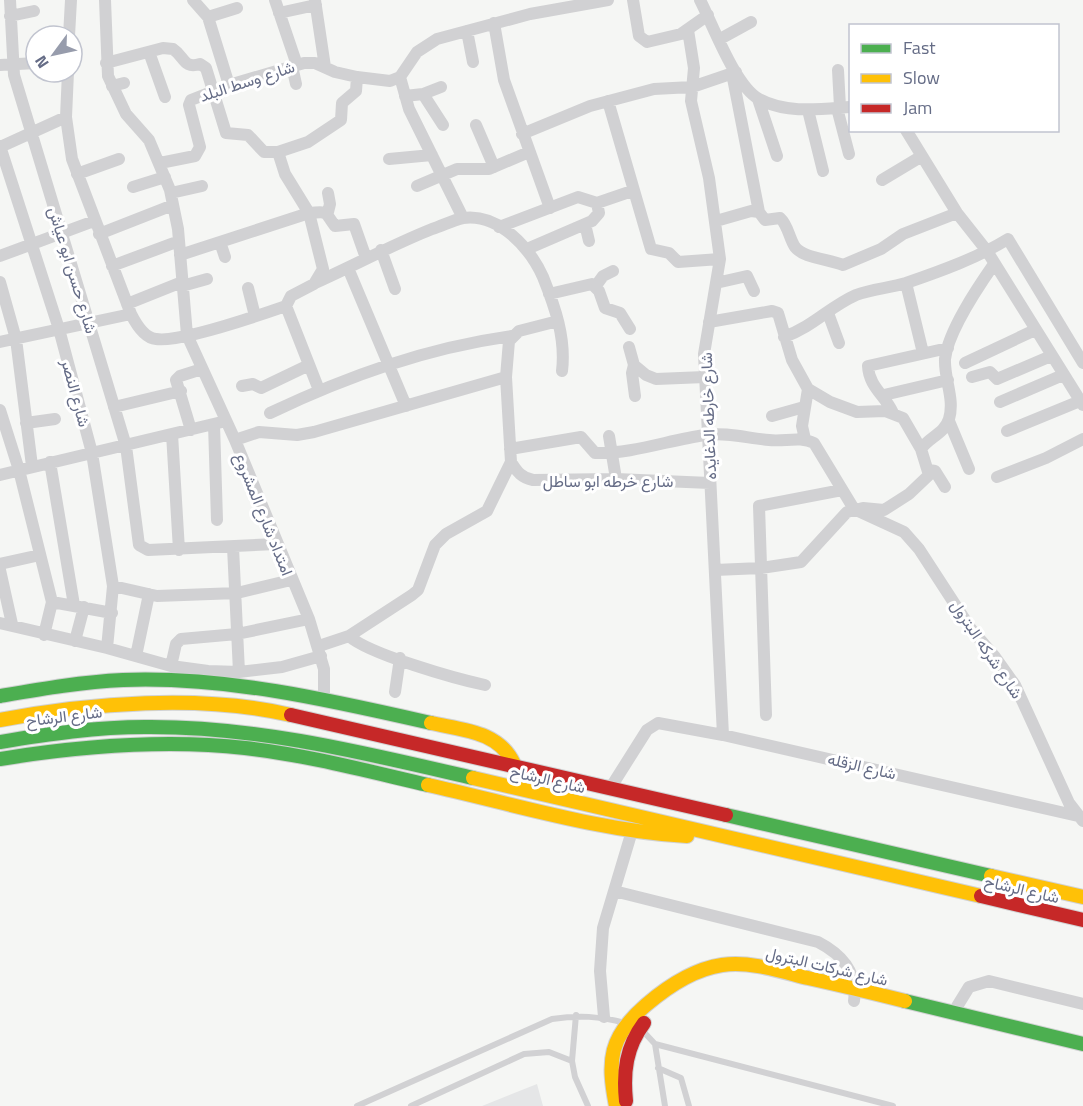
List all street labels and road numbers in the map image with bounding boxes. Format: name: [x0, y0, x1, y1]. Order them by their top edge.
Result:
street label: شارع وسط البلد: [196, 54, 298, 108]
street label: شارع حسن ابو عياش: [42, 204, 104, 336]
street label: شارع خارطه الدغايده: [694, 352, 722, 480]
street label: شارع النصر: [55, 355, 97, 430]
street label: امتداد شارع المشروع: [228, 449, 300, 579]
street label: شارع خرطه ابو ساطل: [543, 469, 673, 493]
street label: شارع شركه البترول: [945, 595, 1029, 703]
street label: شارع الرشاح: [25, 699, 103, 733]
street label: شارع الزقله: [825, 746, 899, 786]
street label: شارع الرشاح: [508, 759, 588, 799]
street label: شارع الرشاح: [982, 869, 1062, 909]
street label: شارع شركات البترول: [764, 940, 890, 992]

